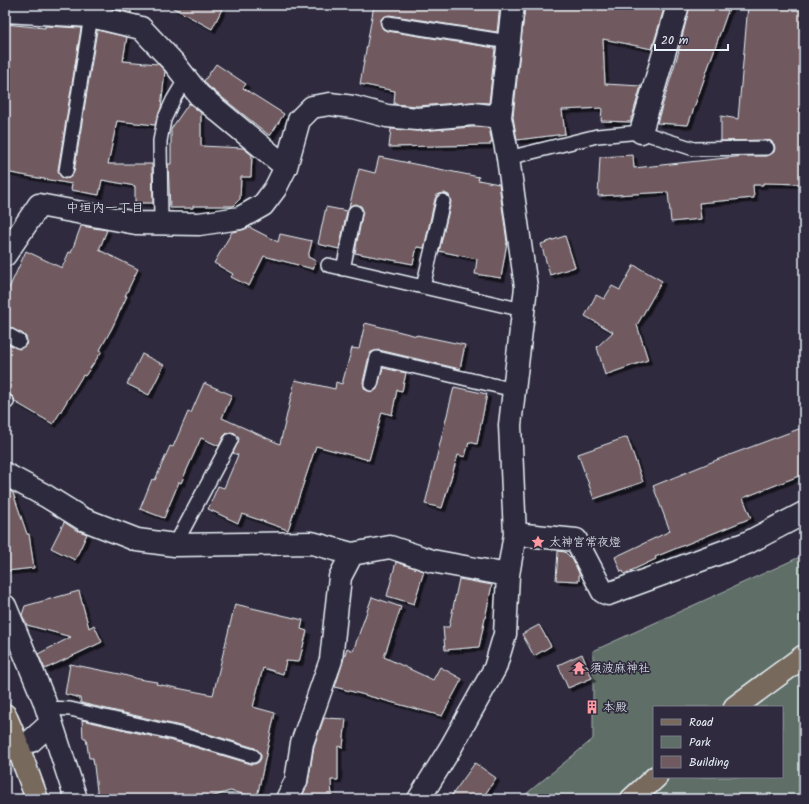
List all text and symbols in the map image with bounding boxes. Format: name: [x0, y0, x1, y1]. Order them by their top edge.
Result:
scale bar: [655, 26, 728, 52]
text: 20 m: [661, 31, 689, 50]
district label: 中垣内一丁目: [66, 198, 144, 219]
place label: 太神宮常夜燈: [549, 533, 621, 552]
place icon: 太神宮常夜燈: [530, 534, 546, 550]
place label: 須波麻神社: [590, 659, 650, 678]
temple icon: 須波麻神社: [571, 660, 587, 676]
place label: 本殿: [603, 698, 627, 717]
building icon: 本殿: [584, 699, 600, 715]
legend: [653, 706, 783, 778]
text: Road: [689, 713, 714, 732]
text: Park: [689, 733, 711, 752]
text: Building: [689, 753, 729, 772]

